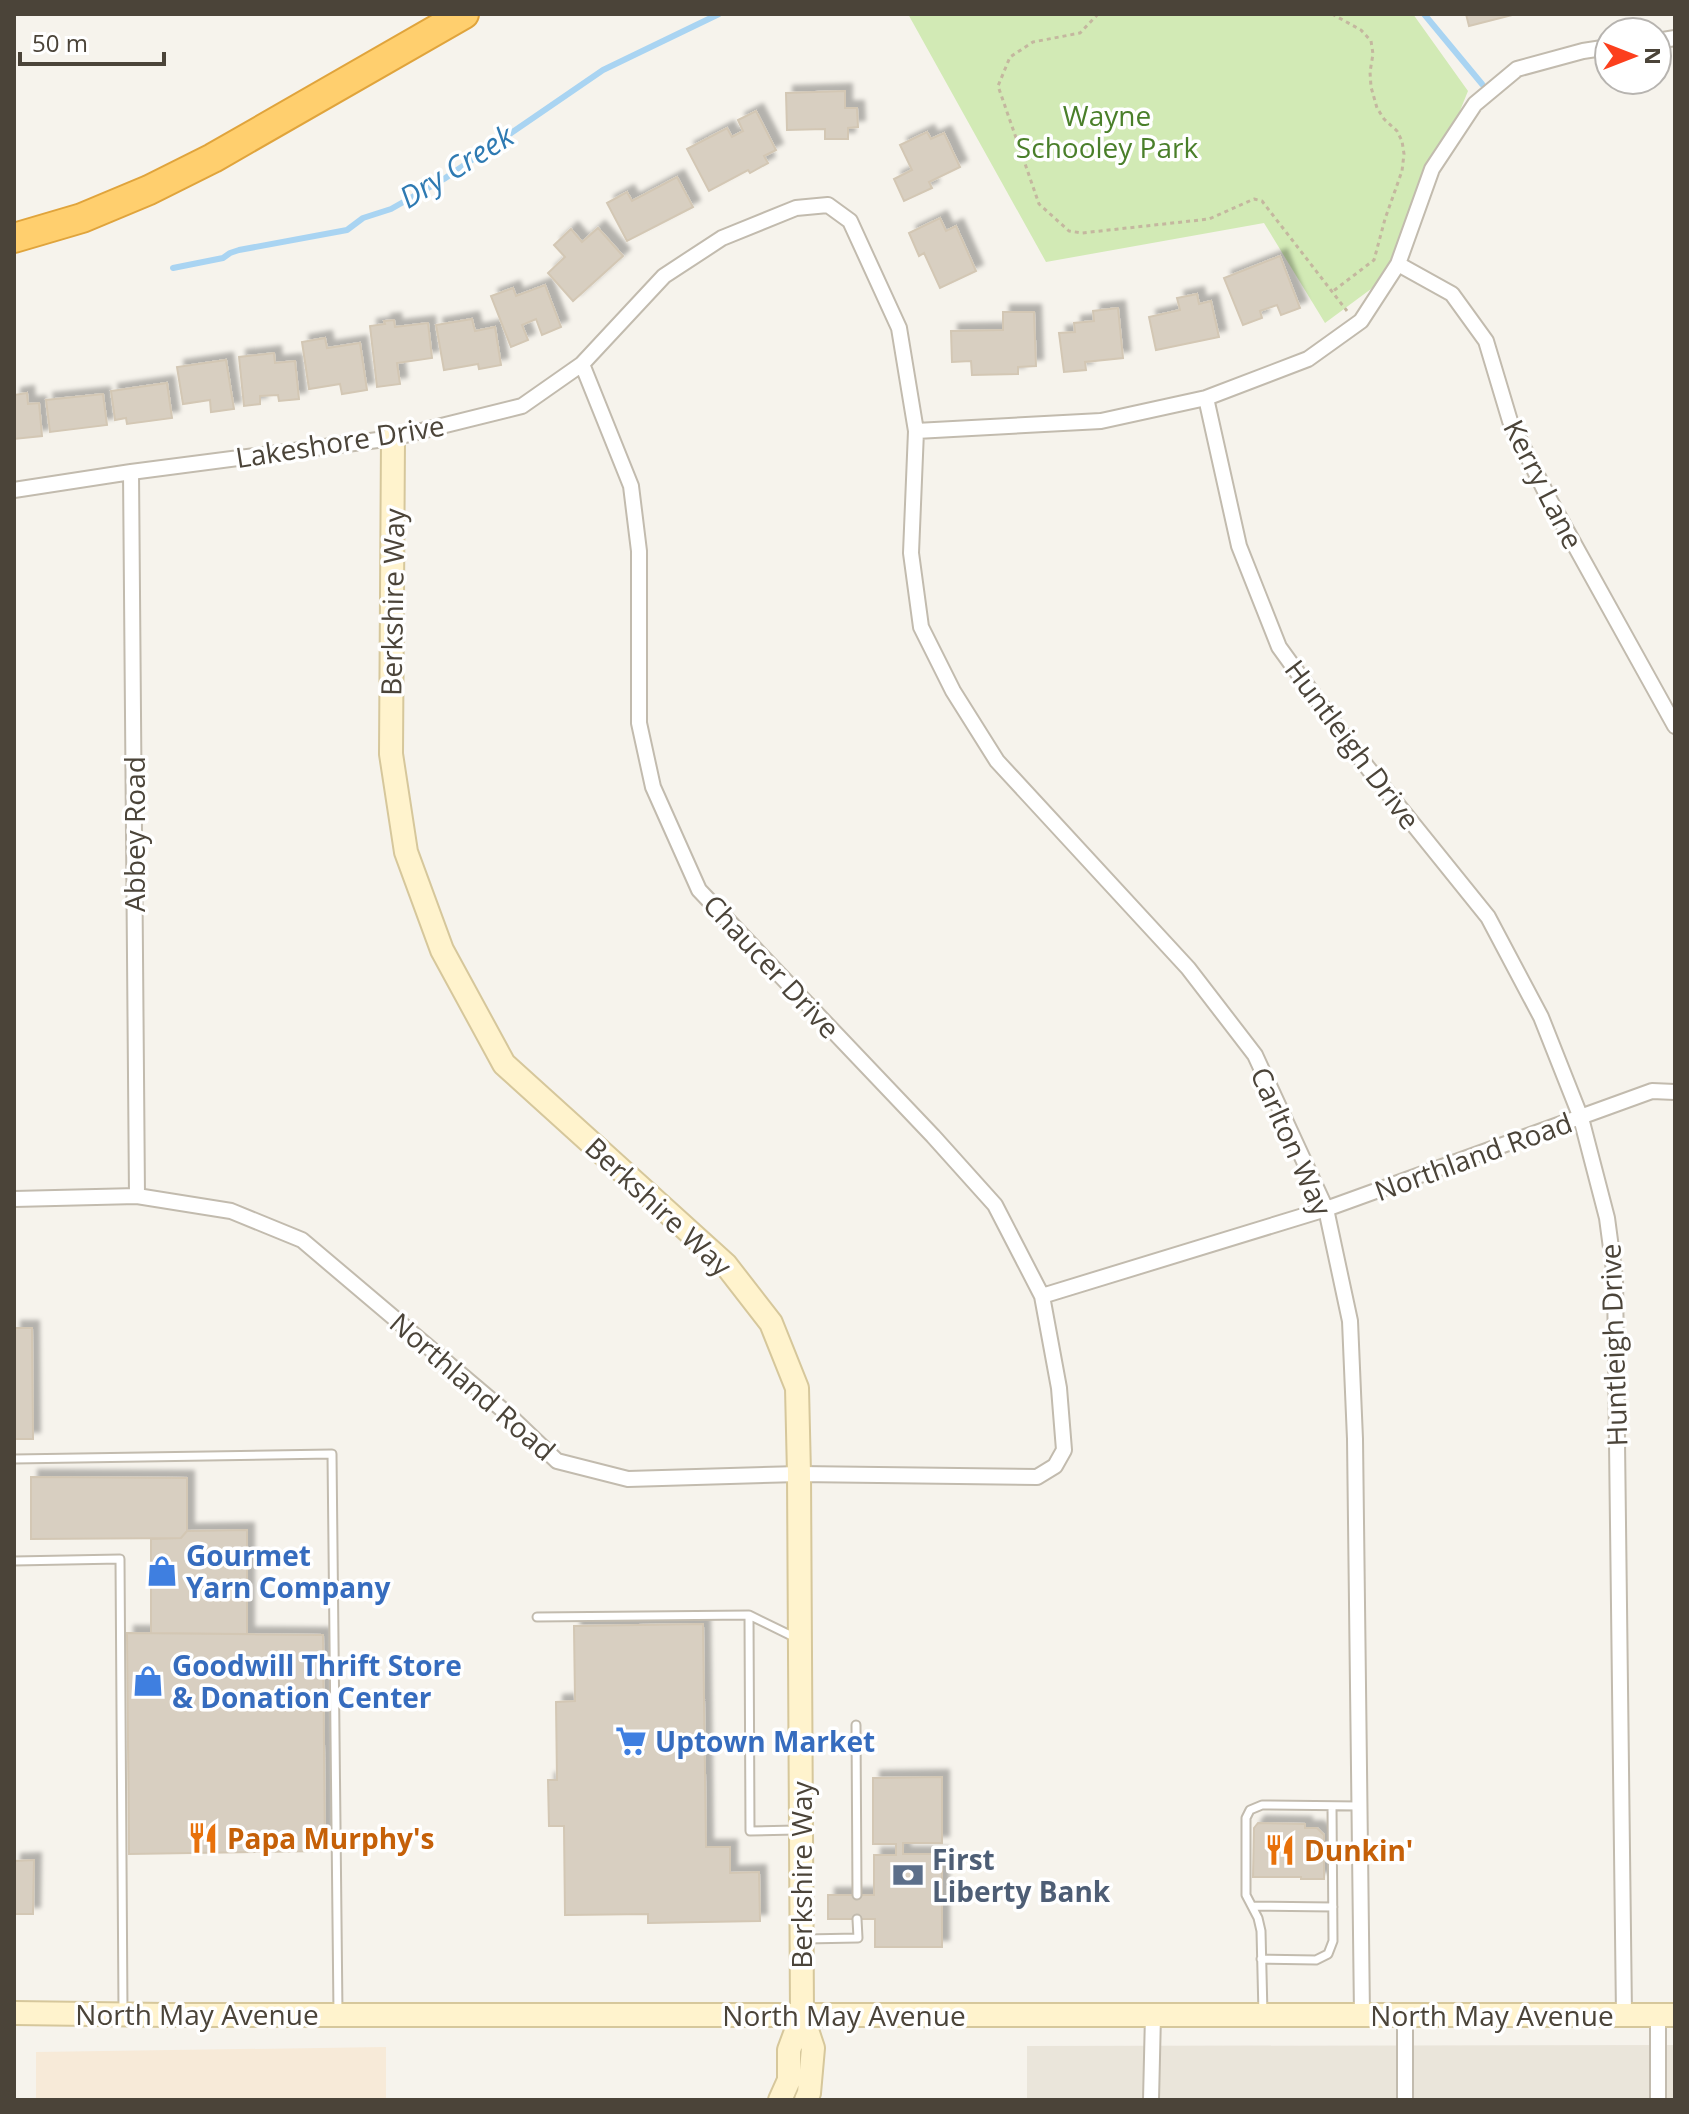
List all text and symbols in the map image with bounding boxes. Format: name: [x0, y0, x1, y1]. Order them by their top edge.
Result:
scale bar: [20, 16, 164, 66]
north arrow: [1593, 16, 1673, 96]
text: 50 m: [32, 26, 88, 59]
text: N: [1639, 47, 1669, 65]
park label: Wayne Schooley Park: [1016, 96, 1198, 166]
water label: Dry Creek: [391, 114, 522, 217]
street label: Lakeshore Drive: [233, 406, 447, 476]
street label: Kerry Lane: [1495, 413, 1593, 555]
street label: Berkshire Way: [371, 507, 413, 696]
street label: Huntleigh Drive: [1277, 651, 1429, 837]
street label: Abbey Road: [115, 756, 153, 912]
street label: Chaucer Drive: [695, 886, 849, 1046]
street label: Carlton Way: [1242, 1061, 1342, 1222]
street label: Northland Road: [1369, 1103, 1577, 1209]
street label: Berkshire Way: [578, 1128, 741, 1284]
street label: Huntleigh Drive: [1590, 1243, 1636, 1447]
street label: Northland Road: [382, 1304, 564, 1468]
place label: Gourmet Yarn Company: [186, 1536, 390, 1606]
shop icon: Gourmet Yarn Company: [145, 1554, 179, 1588]
place label: Goodwill Thrift Store & Donation Center: [172, 1646, 462, 1716]
shop icon: Goodwill Thrift Store & Donation Center: [131, 1664, 165, 1698]
place label: Uptown Market: [655, 1722, 875, 1760]
supermarket icon: Uptown Market: [614, 1724, 648, 1758]
street label: Berkshire Way: [782, 1780, 820, 1969]
place label: Papa Murphy's: [227, 1819, 434, 1857]
restaurant icon: Papa Murphy's: [186, 1821, 220, 1855]
place label: Dunkin': [1304, 1831, 1413, 1869]
restaurant icon: Dunkin': [1263, 1833, 1297, 1867]
place label: First Liberty Bank: [932, 1840, 1111, 1910]
bank icon: First Liberty Bank: [891, 1858, 925, 1892]
street label: North May Avenue: [75, 1995, 319, 2033]
street label: North May Avenue: [722, 1996, 966, 2034]
street label: North May Avenue: [1370, 1996, 1614, 2034]

